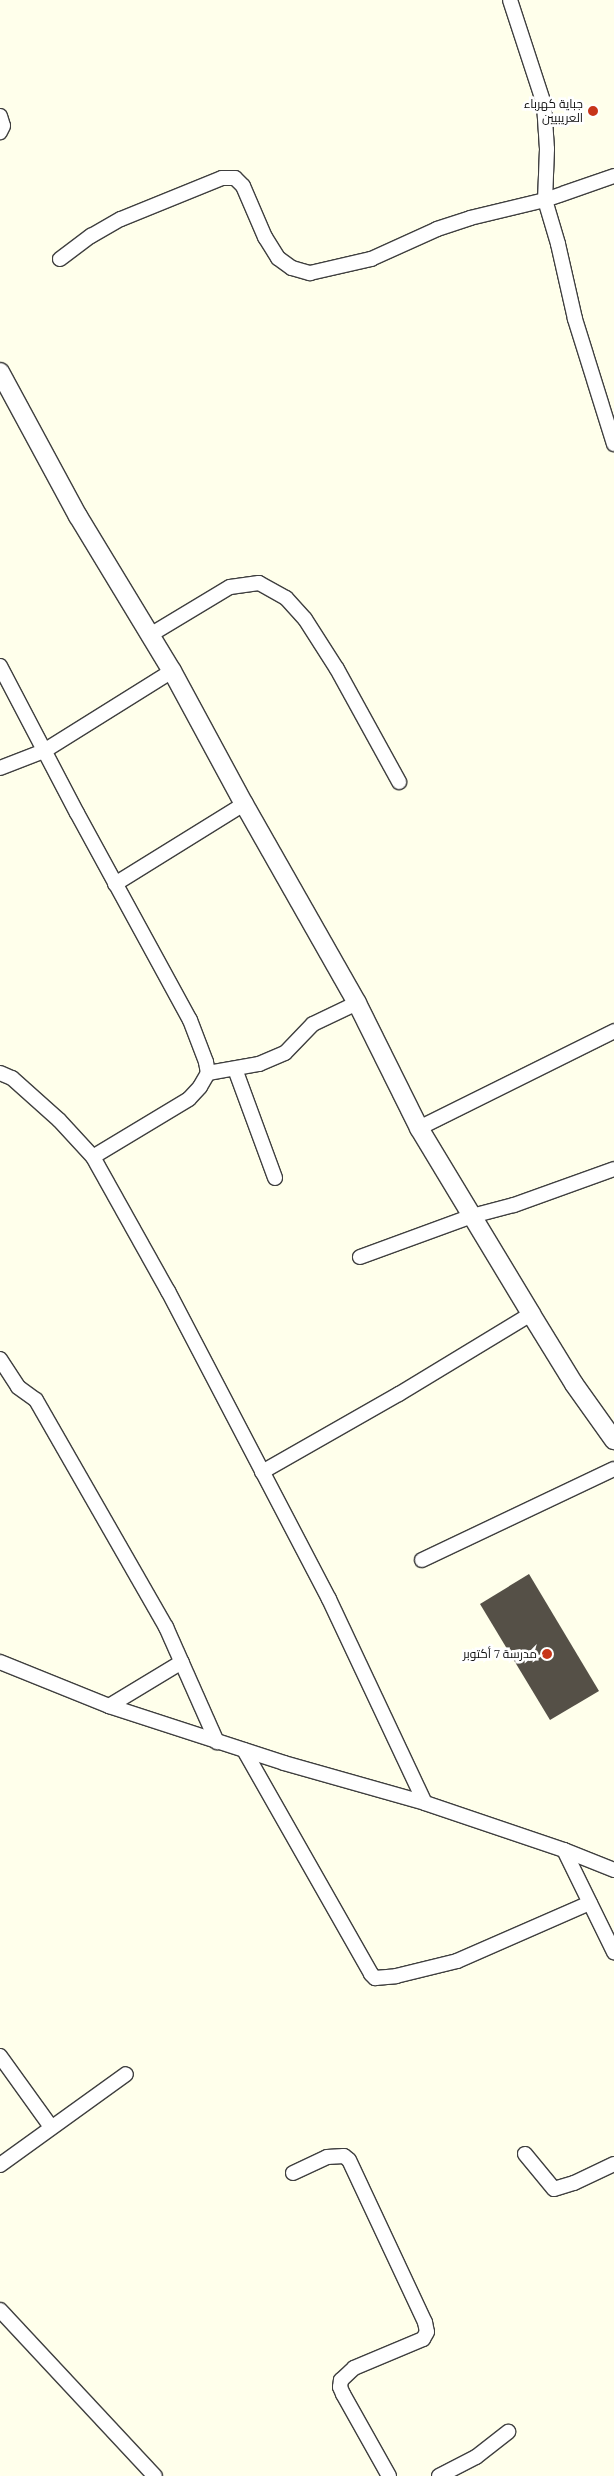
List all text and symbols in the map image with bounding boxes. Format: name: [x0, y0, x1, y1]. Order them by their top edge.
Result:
place label: جباية كهرباء العريبيين: [524, 97, 583, 125]
marker: جباية كهرباء العريبيين: [587, 105, 599, 117]
place label: مدرسة 7 أكتوبر: [463, 1647, 537, 1661]
marker: مدرسة 7 أكتوبر: [541, 1648, 553, 1660]

